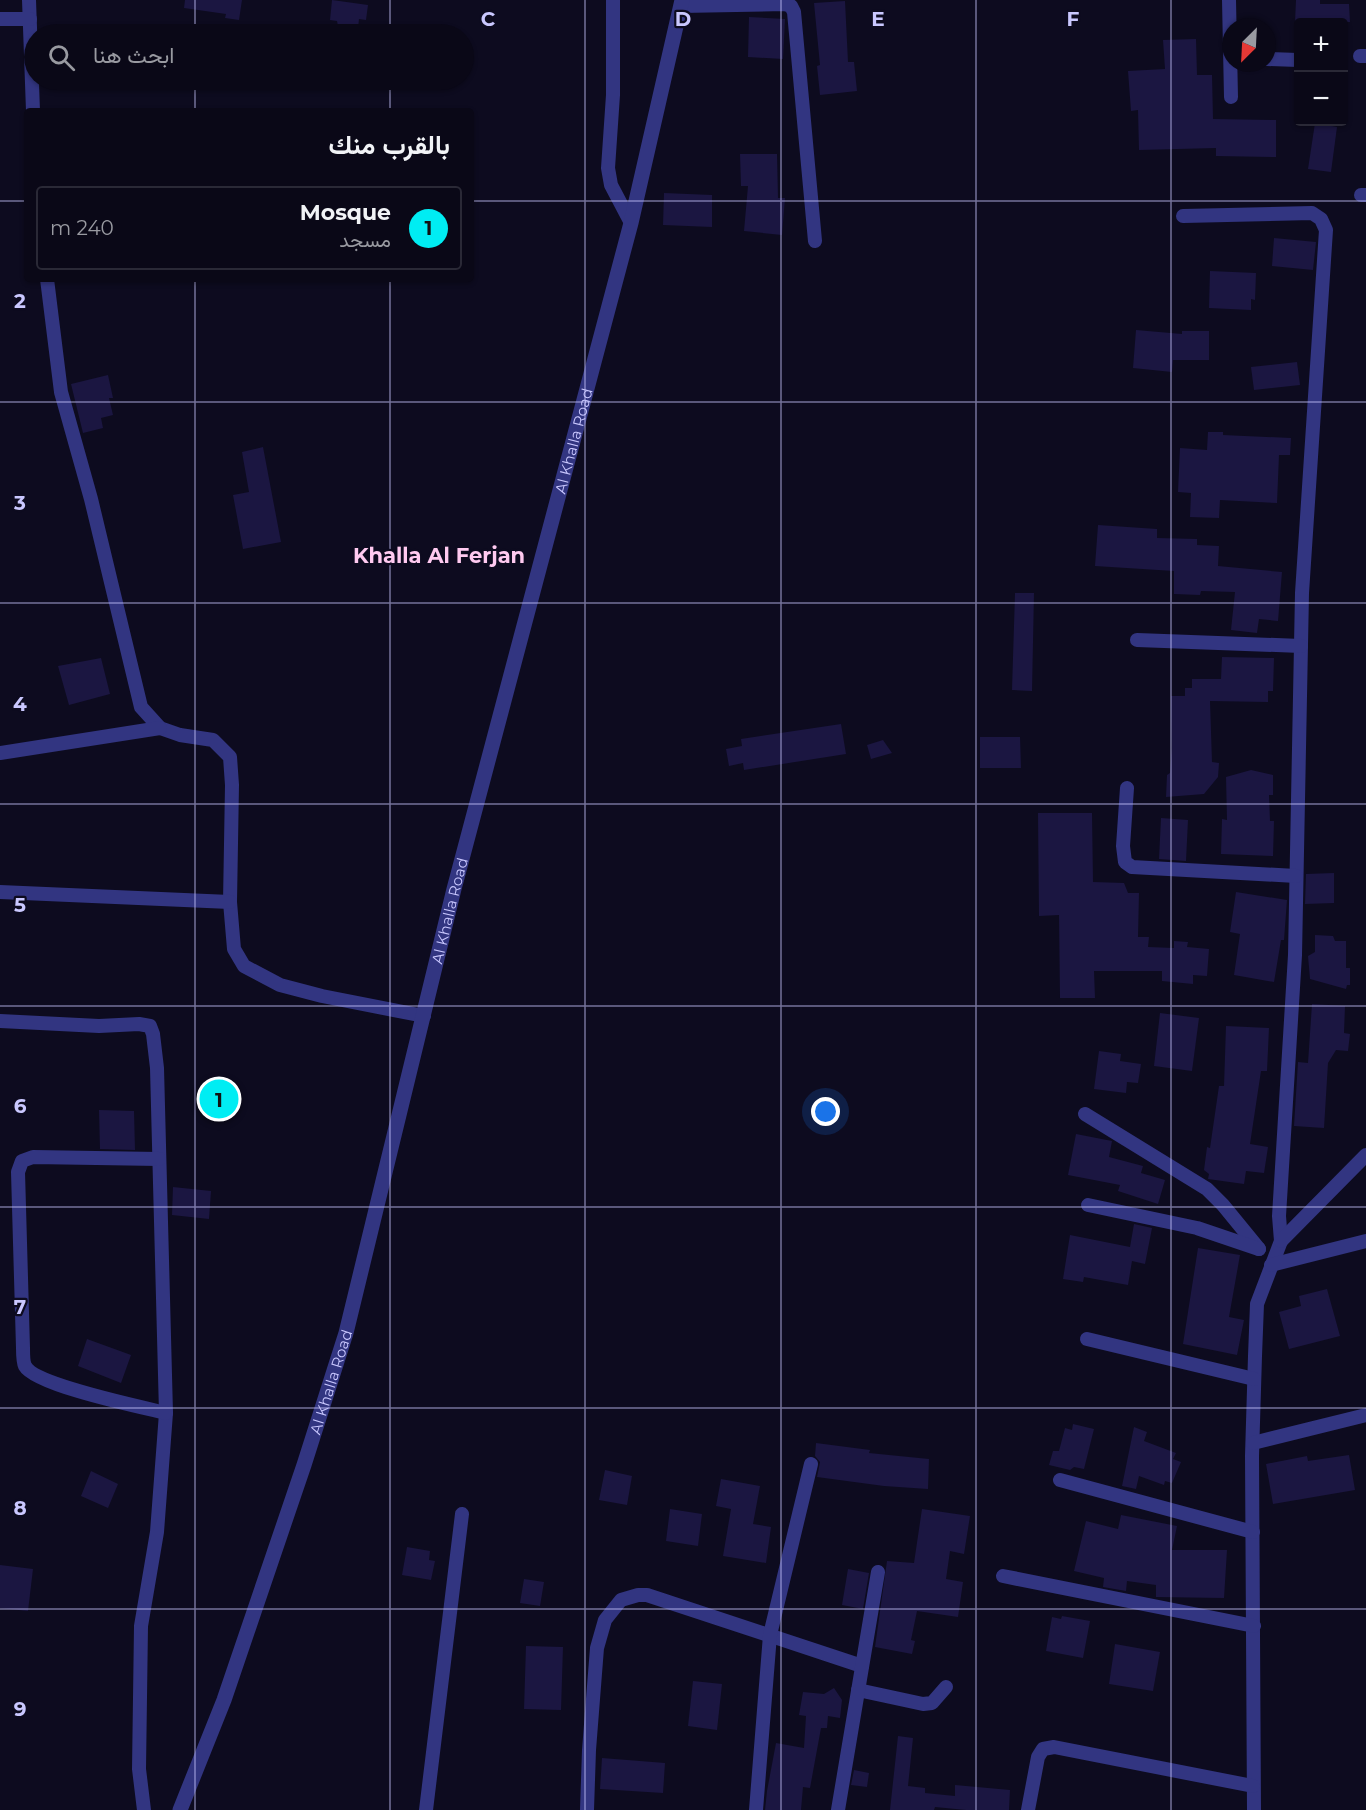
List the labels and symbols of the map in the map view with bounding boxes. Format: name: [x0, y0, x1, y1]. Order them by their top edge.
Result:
text: C: [481, 7, 496, 31]
text: D: [675, 7, 691, 31]
text: E: [871, 7, 885, 31]
text: F: [1067, 7, 1080, 31]
north arrow: [1222, 18, 1276, 72]
text: 2: [14, 289, 26, 313]
street label: Al Khalla Road: [550, 386, 596, 496]
text: 3: [13, 491, 26, 515]
district label: Khalla Al Ferjan: [353, 543, 525, 568]
text: 4: [13, 692, 27, 716]
street label: Al Khalla Road: [427, 856, 471, 966]
text: 5: [14, 893, 26, 917]
pin: 1: [200, 1076, 238, 1122]
text: 6: [14, 1094, 27, 1118]
your location: [811, 1097, 840, 1126]
text: 7: [14, 1295, 26, 1319]
street label: Al Khalla Road: [305, 1327, 356, 1436]
text: 8: [13, 1496, 27, 1520]
text: 9: [14, 1697, 26, 1721]

